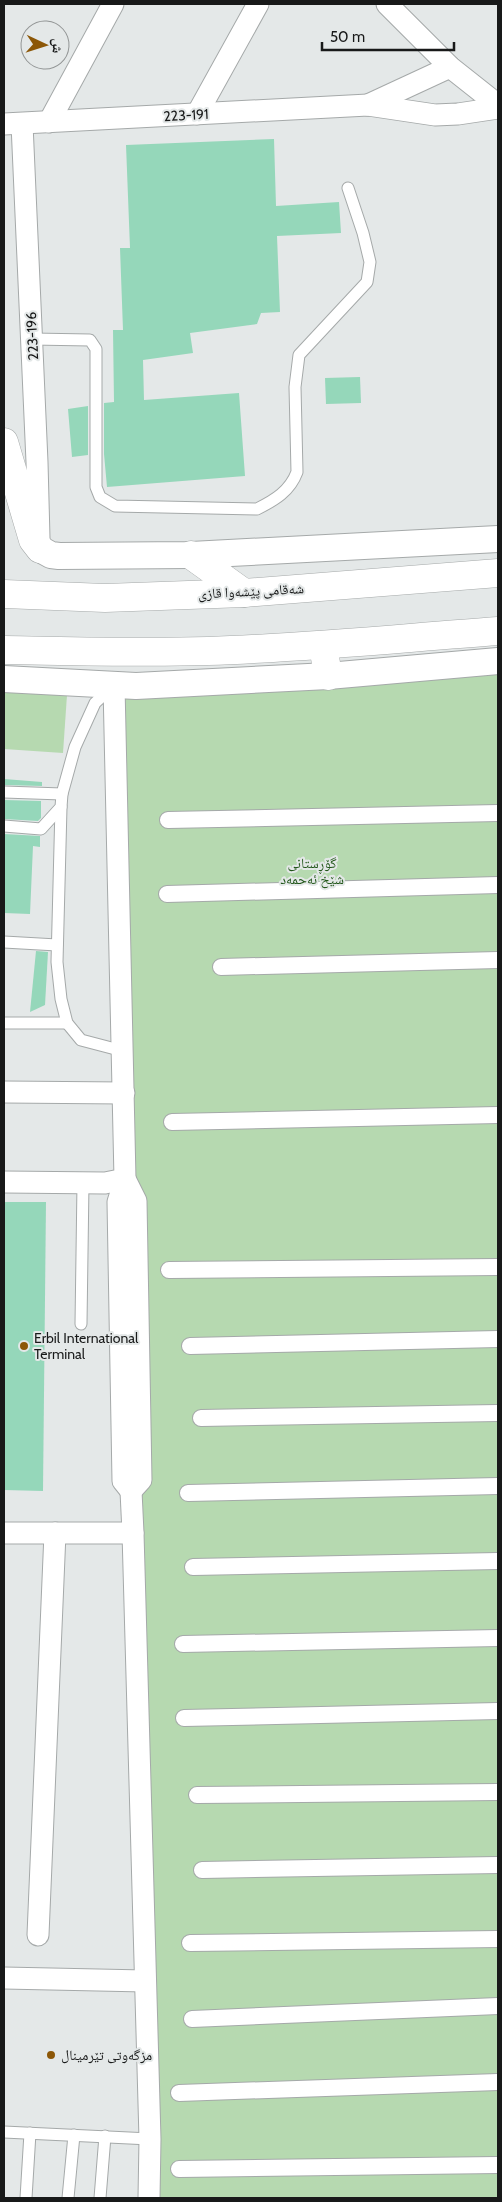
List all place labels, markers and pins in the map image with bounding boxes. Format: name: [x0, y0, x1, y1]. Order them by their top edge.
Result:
place label: Erbil International Terminal: [34, 1329, 139, 1363]
marker: Erbil International Terminal: [18, 1340, 30, 1352]
place label: مزگەوتی تێرمینال: [61, 2046, 152, 2064]
marker: مزگەوتی تێرمینال: [45, 2049, 57, 2061]

